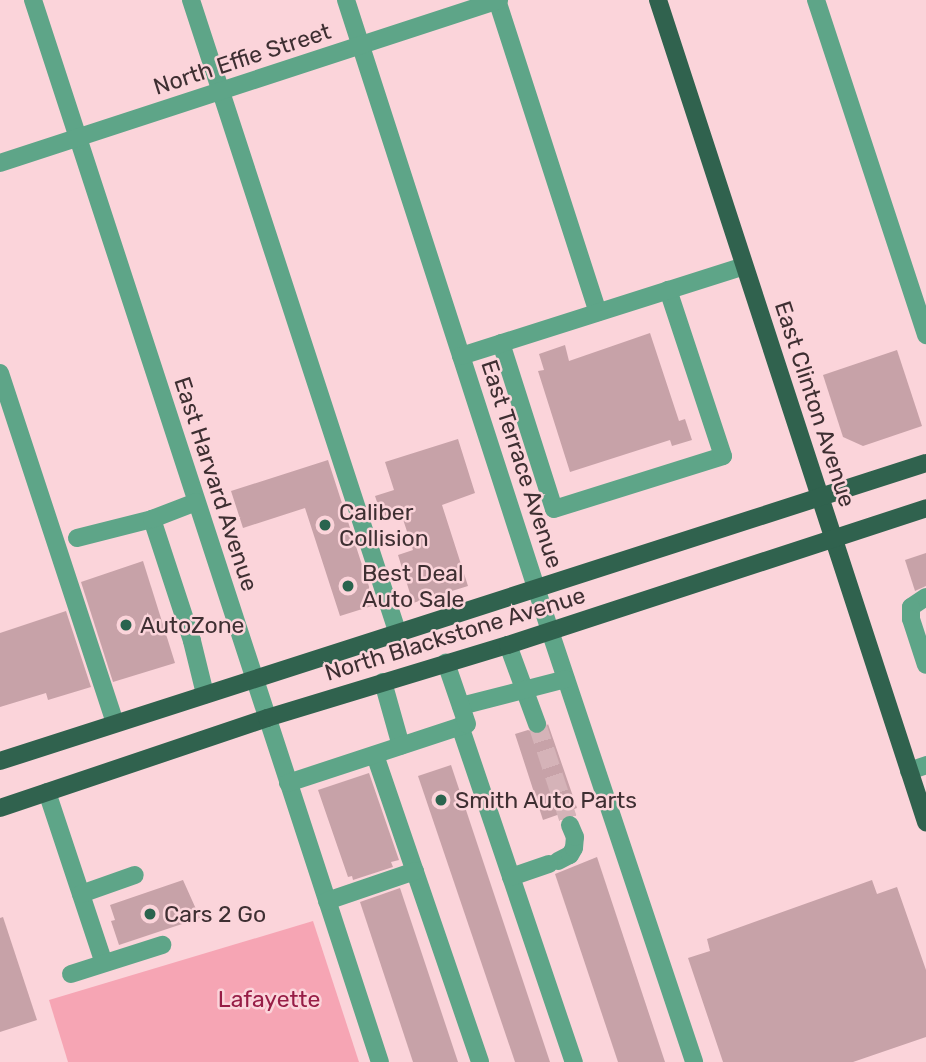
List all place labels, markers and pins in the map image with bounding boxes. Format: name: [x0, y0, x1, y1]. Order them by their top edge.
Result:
place label: Caliber Collision: [339, 498, 429, 552]
marker: Caliber Collision: [317, 517, 333, 533]
place label: Best Deal Auto Sale: [362, 559, 464, 613]
marker: Best Deal Auto Sale: [340, 578, 356, 594]
place label: AutoZone: [140, 611, 244, 639]
marker: AutoZone: [118, 617, 134, 633]
place label: Smith Auto Parts: [455, 786, 638, 814]
marker: Smith Auto Parts: [433, 792, 449, 808]
place label: Cars 2 Go: [164, 900, 266, 928]
marker: Cars 2 Go: [142, 906, 158, 922]

